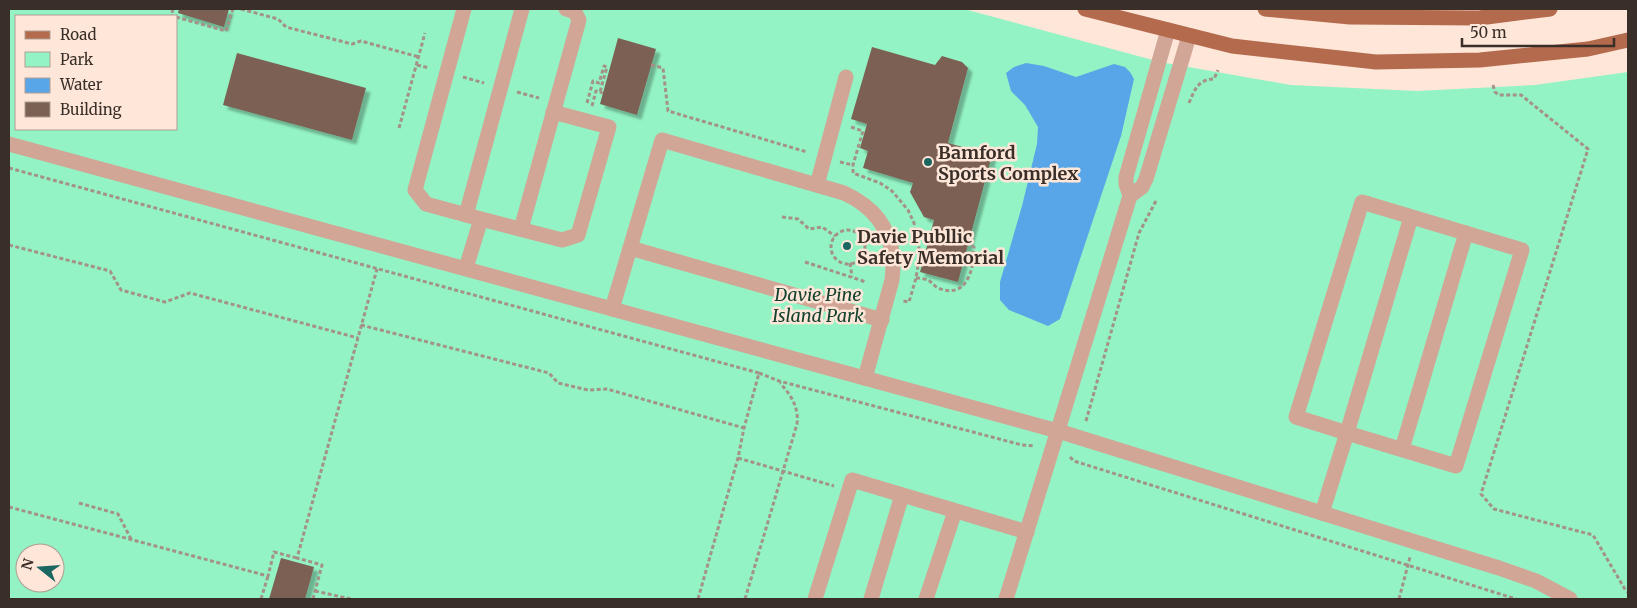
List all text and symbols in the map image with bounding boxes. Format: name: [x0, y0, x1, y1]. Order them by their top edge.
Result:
legend: [15, 15, 178, 130]
scale bar: [1462, 15, 1614, 47]
text: 50 m: [1470, 23, 1507, 42]
text: Road: [60, 25, 96, 44]
text: Park: [60, 50, 94, 69]
text: Water: [59, 75, 103, 94]
text: Building: [60, 100, 122, 119]
place label: Bamford Sports Complex: [938, 141, 1078, 185]
marker: Bamford Sports Complex: [922, 156, 934, 168]
place label: Davie Publlic Safety Memorial: [857, 225, 1004, 269]
marker: Davie Publlic Safety Memorial: [841, 240, 853, 252]
park label: Davie Pine Island Park: [772, 283, 864, 327]
north arrow: [15, 543, 65, 593]
text: N: [17, 556, 38, 572]

